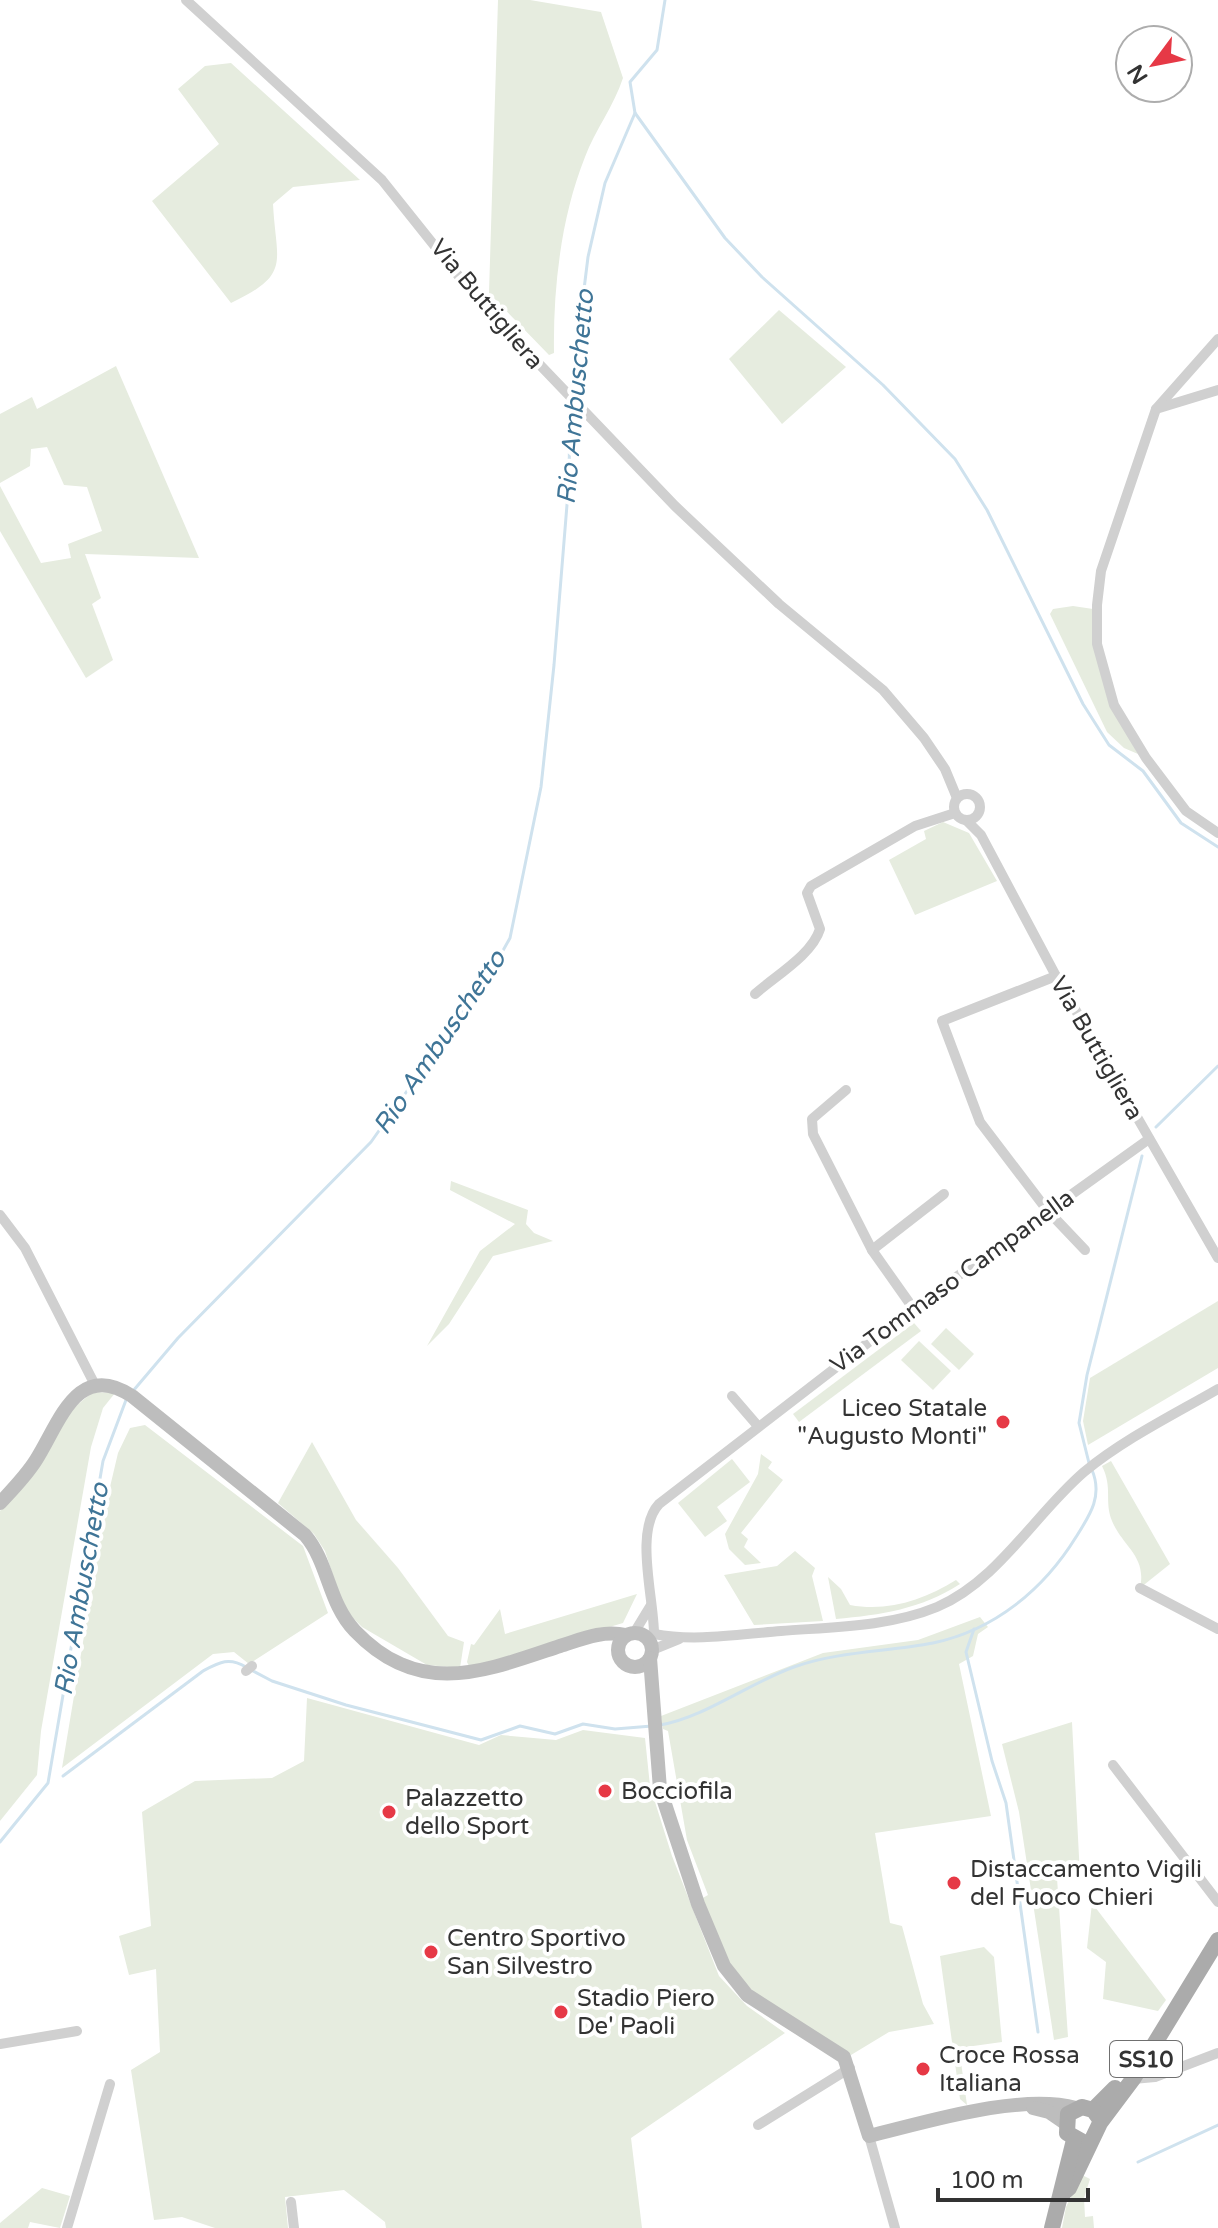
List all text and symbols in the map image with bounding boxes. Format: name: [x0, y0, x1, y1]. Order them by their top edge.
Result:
north arrow: [1114, 24, 1194, 104]
text: N: [1122, 60, 1154, 88]
street label: Via Buttigliera: [424, 233, 549, 375]
water label: Rio Ambuschetto: [551, 287, 600, 506]
water label: Rio Ambuschetto: [366, 943, 513, 1140]
street label: Via Buttigliera: [1044, 971, 1149, 1125]
street label: Via Tommaso Campanella: [825, 1183, 1080, 1380]
place label: Liceo Statale "Augusto Monti": [797, 1394, 987, 1451]
marker: Liceo Statale "Augusto Monti": [994, 1413, 1012, 1431]
water label: Rio Ambuschetto: [48, 1479, 116, 1698]
place label: Bocciofila: [621, 1777, 733, 1806]
marker: Bocciofila: [596, 1782, 614, 1800]
place label: Palazzetto dello Sport: [405, 1784, 529, 1841]
marker: Palazzetto dello Sport: [380, 1803, 398, 1821]
place label: Distaccamento Vigili del Fuoco Chieri: [970, 1855, 1202, 1912]
marker: Distaccamento Vigili del Fuoco Chieri: [945, 1874, 963, 1892]
place label: Centro Sportivo San Silvestro: [447, 1924, 626, 1981]
marker: Centro Sportivo San Silvestro: [422, 1943, 440, 1961]
place label: Stadio Piero De' Paoli: [577, 1984, 715, 2041]
marker: Stadio Piero De' Paoli: [552, 2003, 570, 2021]
place label: Croce Rossa Italiana: [939, 2041, 1080, 2098]
road number: SS10: [1110, 2041, 1182, 2077]
marker: Croce Rossa Italiana: [914, 2060, 932, 2078]
scale bar: [938, 2152, 1088, 2202]
text: 100 m: [950, 2166, 1024, 2195]

